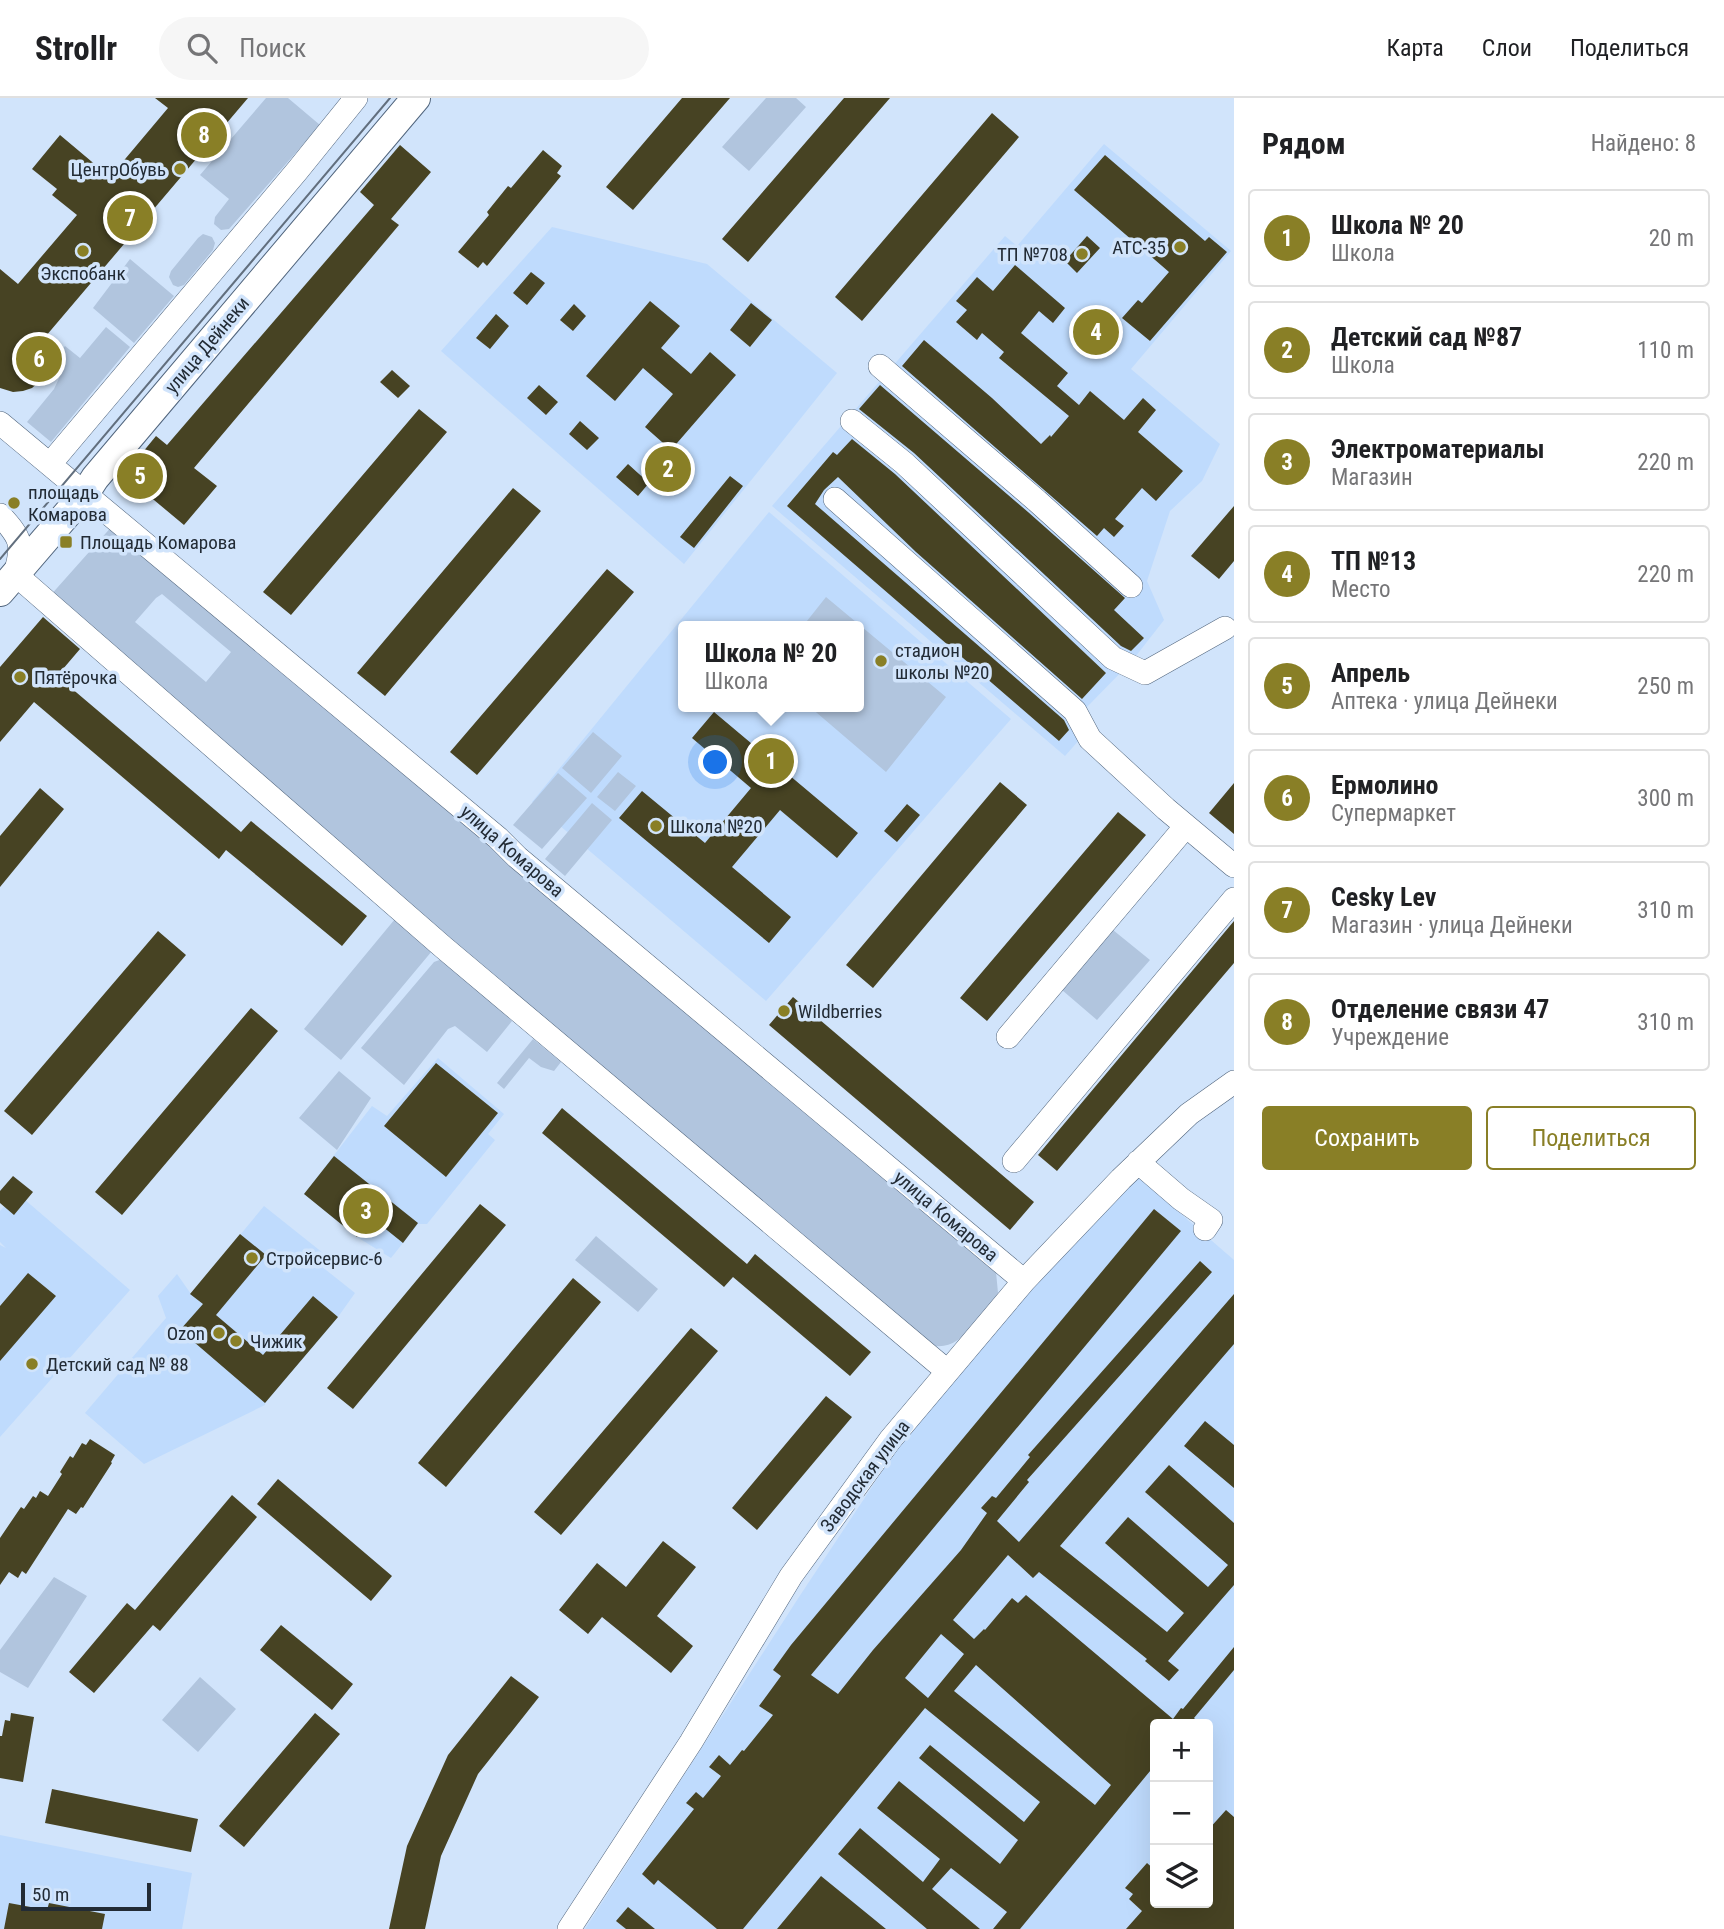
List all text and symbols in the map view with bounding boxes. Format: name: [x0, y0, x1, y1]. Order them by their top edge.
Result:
search box: [159, 17, 649, 80]
text: Strollr: [35, 29, 117, 68]
icon: search: [183, 29, 221, 67]
text: Поиск: [239, 33, 306, 63]
text: Карта: [1386, 34, 1444, 62]
text: Слои: [1482, 34, 1532, 62]
text: Поделиться: [1570, 34, 1689, 62]
pin: 8: [181, 109, 227, 161]
text: Рядом: [1262, 126, 1346, 161]
text: Найдено: 8: [1591, 130, 1696, 157]
place label: ЦентрОбувь: [71, 158, 166, 181]
marker: ЦентрОбувь: [172, 161, 188, 177]
pin: 7: [107, 192, 153, 244]
text: Школа № 20: [1331, 210, 1464, 240]
text: 1: [1281, 225, 1293, 252]
text: 20 m: [1649, 225, 1694, 252]
place label: АТС-35: [1112, 236, 1166, 259]
marker: АТС-35: [1172, 239, 1188, 255]
text: Школа: [1331, 240, 1395, 267]
marker: Экспобанк: [75, 243, 91, 259]
place label: ТП №708: [997, 243, 1068, 266]
marker: ТП №708: [1074, 246, 1090, 262]
place label: Экспобанк: [40, 262, 126, 285]
street label: улица Дейнеки: [160, 292, 254, 398]
pin: 4: [1073, 306, 1119, 358]
text: Детский сад №87: [1331, 322, 1522, 352]
pin: 6: [16, 333, 62, 385]
text: 2: [1281, 337, 1293, 364]
text: 110 m: [1637, 337, 1694, 364]
text: Школа: [1331, 352, 1395, 379]
text: Электроматериалы: [1331, 434, 1544, 464]
pin: 2: [645, 443, 691, 495]
text: 3: [1281, 449, 1293, 476]
text: 220 m: [1637, 449, 1694, 476]
pin: 5: [117, 450, 163, 502]
text: Магазин: [1331, 464, 1413, 491]
place label: площадь Комарова: [28, 481, 107, 526]
marker: площадь Комарова: [6, 495, 22, 511]
place label: Площадь Комарова: [80, 531, 236, 554]
marker: Площадь Комарова: [58, 534, 74, 550]
text: ТП №13: [1331, 546, 1416, 576]
text: 4: [1281, 561, 1293, 588]
text: 220 m: [1637, 561, 1694, 588]
text: Место: [1331, 576, 1391, 603]
popup: [678, 621, 864, 712]
text: Школа № 20: [705, 638, 837, 668]
place label: стадион школы №20: [895, 639, 989, 684]
marker: стадион школы №20: [873, 653, 889, 669]
text: Апрель: [1331, 658, 1410, 688]
place label: Пятёрочка: [34, 666, 117, 689]
text: Школа: [705, 668, 768, 695]
marker: Пятёрочка: [12, 669, 28, 685]
text: 5: [1281, 673, 1293, 700]
text: 250 m: [1637, 673, 1694, 700]
text: Аптека · улица Дейнеки: [1331, 688, 1558, 715]
pin: 1: [748, 735, 794, 787]
your location: [698, 745, 732, 779]
text: Ермолино: [1331, 770, 1439, 800]
text: 6: [1281, 785, 1293, 812]
text: 300 m: [1637, 785, 1694, 812]
street label: улица Комарова: [456, 800, 568, 902]
text: Супермаркет: [1331, 800, 1456, 827]
place label: Школа №20: [670, 815, 763, 838]
marker: Школа №20: [648, 818, 664, 834]
text: Cesky Lev: [1331, 882, 1436, 912]
text: 7: [1281, 897, 1293, 924]
text: 310 m: [1637, 897, 1694, 924]
text: Магазин · улица Дейнеки: [1331, 912, 1573, 939]
text: Отделение связи 47: [1331, 994, 1550, 1024]
place label: Wildberries: [798, 1000, 882, 1023]
marker: Wildberries: [776, 1003, 792, 1019]
text: 8: [1281, 1009, 1293, 1036]
text: 310 m: [1637, 1009, 1694, 1036]
text: Учреждение: [1331, 1024, 1449, 1051]
button: Сохранить: [1262, 1106, 1472, 1170]
button: Поделиться: [1486, 1106, 1696, 1170]
street label: улица Комарова: [889, 1166, 1003, 1266]
pin: 3: [343, 1185, 389, 1237]
place label: Стройсервис-6: [266, 1247, 383, 1270]
marker: Стройсервис-6: [244, 1250, 260, 1266]
place label: Ozon: [167, 1322, 205, 1345]
marker: Ozon: [211, 1325, 227, 1341]
place label: Чижик: [250, 1330, 302, 1353]
marker: Чижик: [228, 1333, 244, 1349]
place label: Детский сад № 88: [46, 1353, 189, 1376]
marker: Детский сад № 88: [24, 1356, 40, 1372]
street label: Заводская улица: [815, 1416, 915, 1536]
map controls: [1150, 1719, 1213, 1908]
button: +: [1150, 1719, 1213, 1782]
button: −: [1150, 1782, 1213, 1845]
button: layers: [1150, 1845, 1213, 1908]
scale bar: [21, 1880, 150, 1912]
text: 50 m: [32, 1883, 69, 1906]

